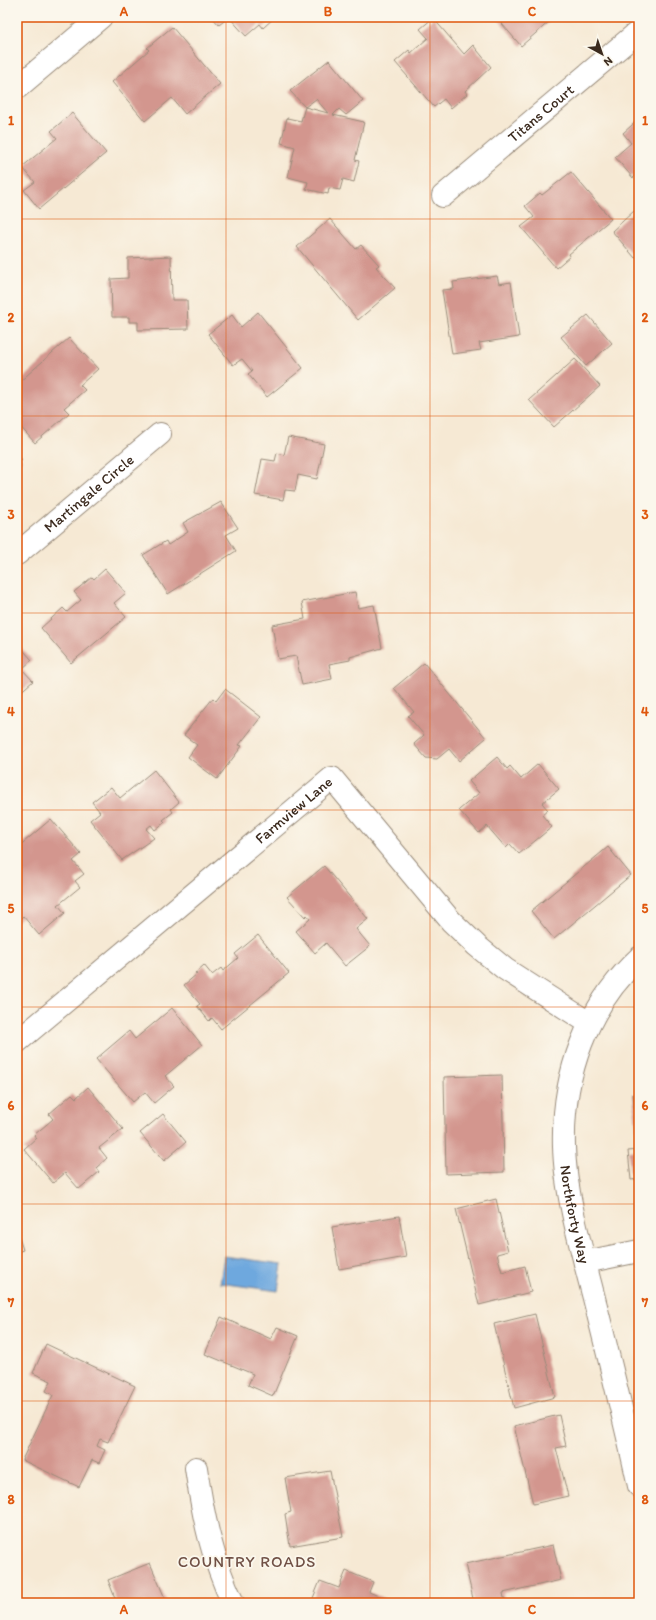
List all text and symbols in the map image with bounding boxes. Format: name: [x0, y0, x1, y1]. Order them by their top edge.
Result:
text: A: [119, 4, 129, 19]
text: B: [324, 4, 333, 19]
text: C: [528, 4, 537, 19]
north arrow: [582, 34, 622, 74]
text: N: [601, 54, 615, 69]
street label: Titans Court: [504, 80, 578, 146]
text: 1: [8, 113, 14, 128]
text: 1: [642, 113, 648, 128]
text: 2: [8, 310, 15, 325]
text: 2: [642, 310, 649, 325]
street label: Martingale Circle: [40, 451, 138, 536]
text: 3: [7, 507, 15, 522]
text: 3: [641, 507, 649, 522]
text: 4: [7, 704, 15, 719]
text: 4: [641, 704, 649, 719]
street label: Farmview Lane: [251, 773, 336, 848]
text: 5: [8, 901, 15, 916]
text: 5: [642, 901, 649, 916]
text: 6: [8, 1098, 15, 1113]
text: 6: [642, 1098, 649, 1113]
street label: Northforty Way: [556, 1164, 594, 1266]
text: 7: [7, 1295, 15, 1310]
text: 7: [641, 1295, 649, 1310]
text: 8: [7, 1492, 15, 1507]
text: 8: [641, 1492, 649, 1507]
district label: COUNTRY ROADS: [178, 1552, 316, 1571]
text: A: [119, 1602, 129, 1617]
text: B: [324, 1602, 333, 1617]
text: C: [528, 1602, 537, 1617]

